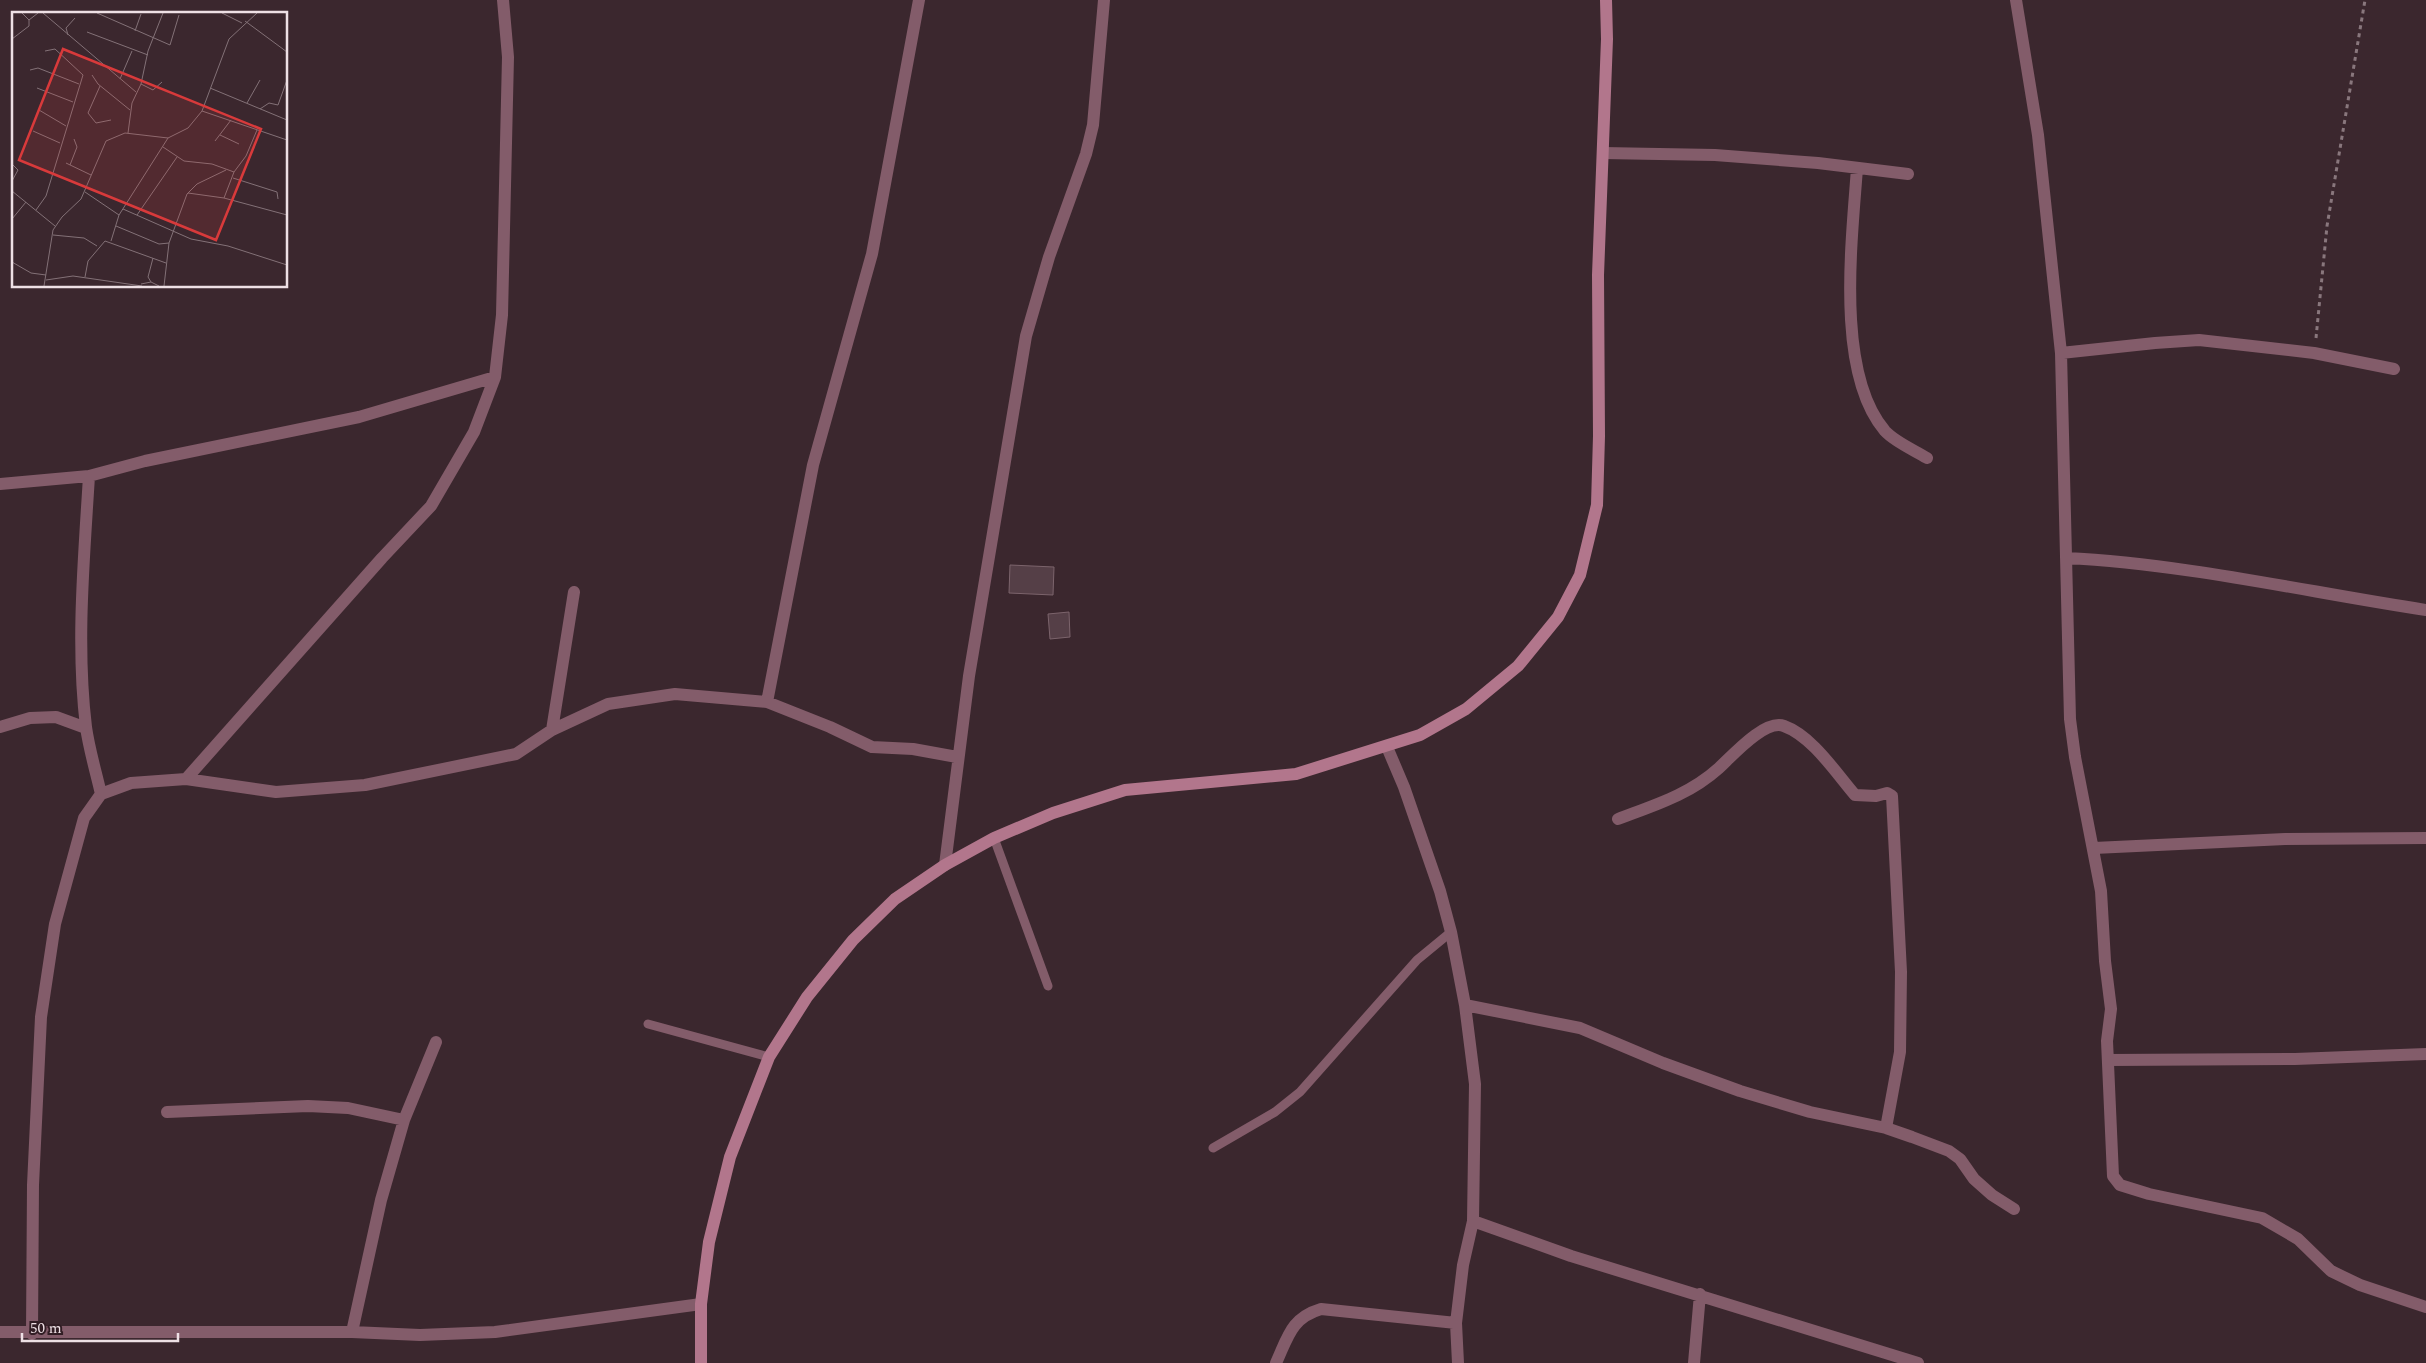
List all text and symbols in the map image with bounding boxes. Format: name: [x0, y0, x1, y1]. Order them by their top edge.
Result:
inset map: [12, 12, 288, 288]
scale bar: [22, 1310, 179, 1342]
text: 50 m: [30, 1317, 62, 1340]

